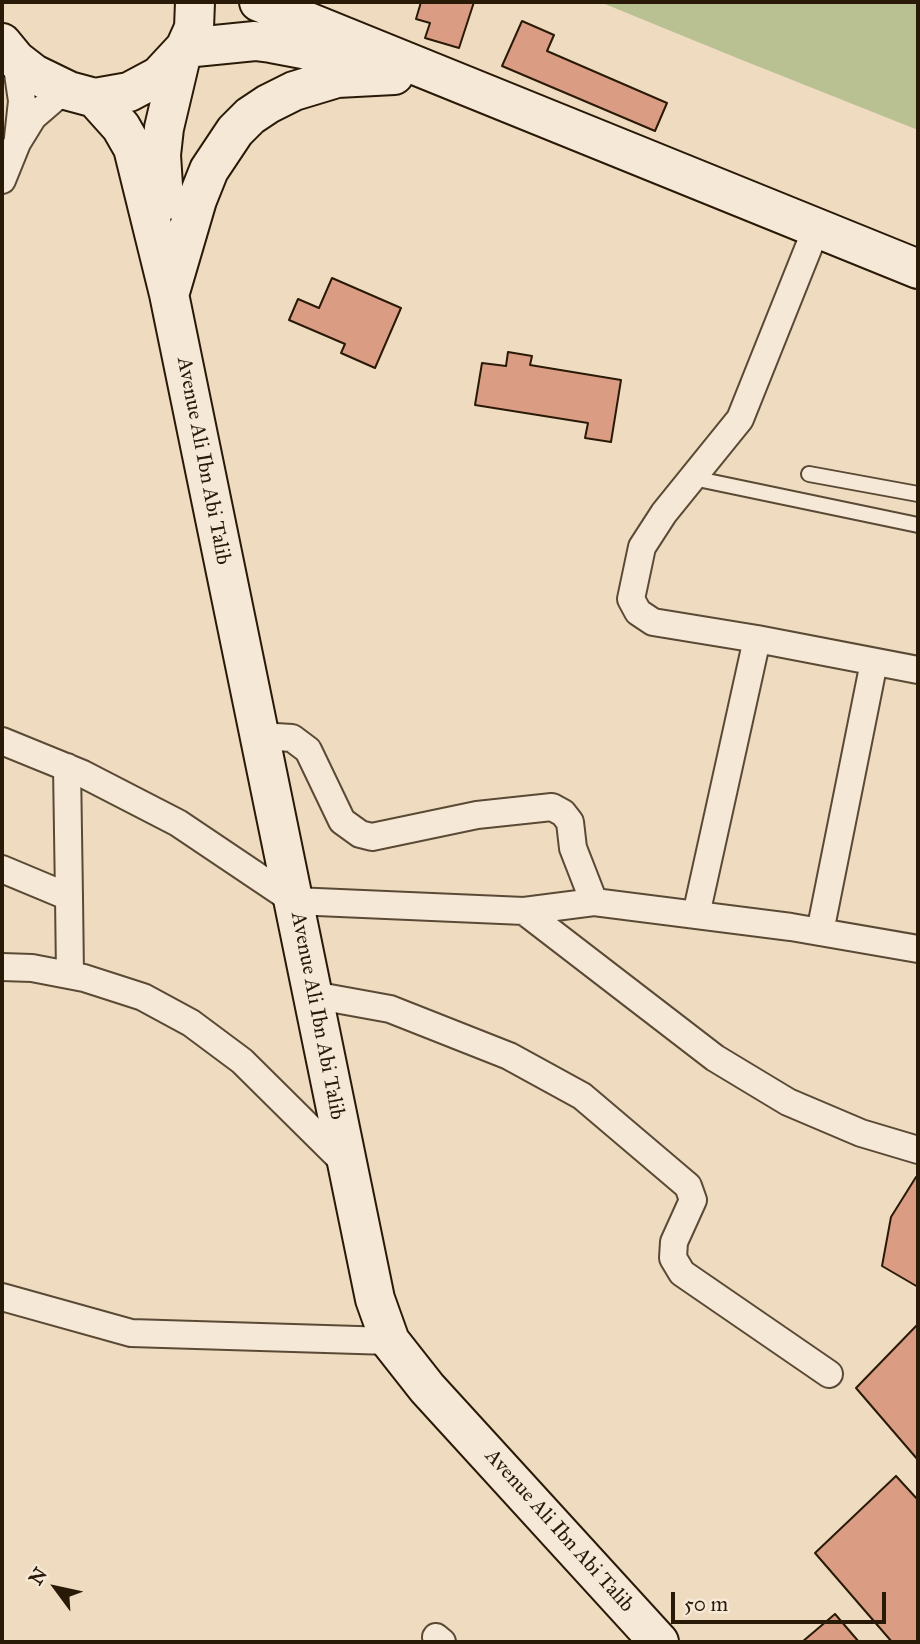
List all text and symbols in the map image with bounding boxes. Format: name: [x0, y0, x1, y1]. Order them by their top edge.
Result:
street label: Avenue Ali Ibn Abi Talib: [171, 355, 235, 567]
street label: Avenue Ali Ibn Abi Talib: [285, 910, 349, 1122]
street label: Avenue Ali Ibn Abi Talib: [479, 1444, 639, 1618]
north arrow: [21, 1553, 91, 1623]
text: N: [24, 1563, 52, 1589]
scale bar: [675, 1578, 890, 1622]
text: 50 m: [684, 1591, 728, 1617]

